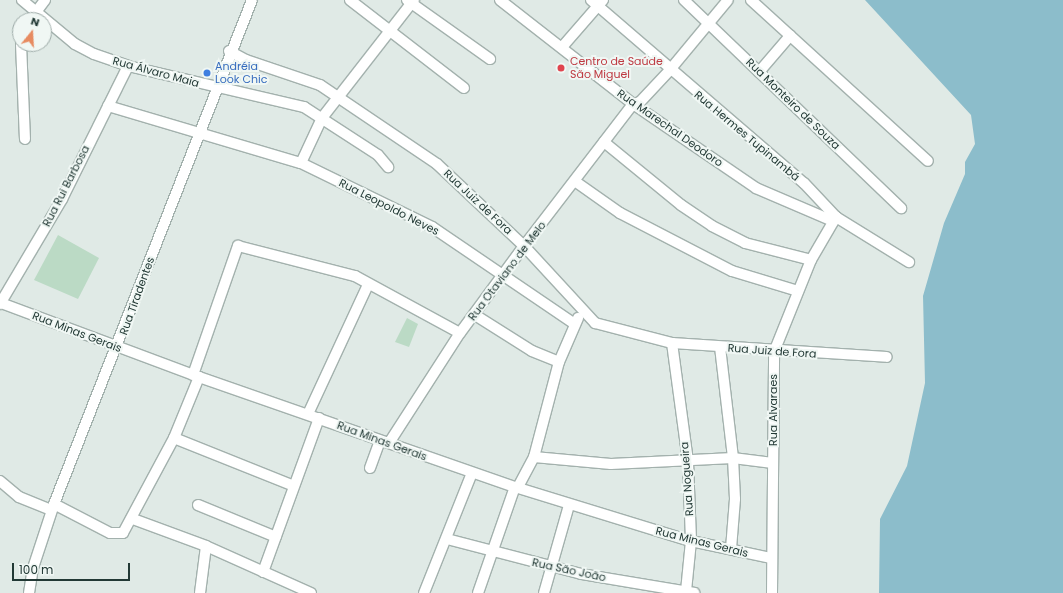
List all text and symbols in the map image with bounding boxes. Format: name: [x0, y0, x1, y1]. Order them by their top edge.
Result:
north arrow: [12, 12, 52, 52]
text: N: [29, 13, 42, 30]
street label: Rua Álvaro Maia: [111, 54, 201, 90]
place label: Centro de Saúde São Miguel: [570, 55, 663, 81]
street label: Rua Monteiro de Souza: [743, 56, 843, 152]
place label: Andréia Look Chic: [215, 60, 267, 86]
marker: Centro de Saúde São Miguel: [555, 62, 567, 74]
marker: Andréia Look Chic: [202, 68, 212, 78]
street label: Rua Marechal Deodoro: [615, 86, 725, 170]
street label: Rua Hermes Tupinambá: [692, 88, 802, 184]
street label: Rua Rui Barbosa: [40, 143, 92, 229]
street label: Rua Juiz de Fora: [441, 167, 515, 237]
street label: Rua Leopoldo Neves: [337, 176, 441, 238]
street label: Rua Otaviano de Melo: [465, 219, 549, 323]
street label: Rua Tiradentes: [117, 255, 157, 337]
street label: Rua Minas Gerais: [30, 309, 124, 355]
street label: Rua Juiz de Fora: [727, 341, 817, 361]
street label: Rua Alvaraes: [766, 374, 780, 446]
street label: Rua Minas Gerais: [335, 419, 429, 463]
street label: Rua Nogueira: [678, 441, 696, 517]
street label: Rua Minas Gerais: [654, 524, 750, 560]
scale bar: [14, 555, 132, 581]
street label: Rua São João: [531, 556, 607, 584]
text: 100 m: [19, 561, 53, 578]

